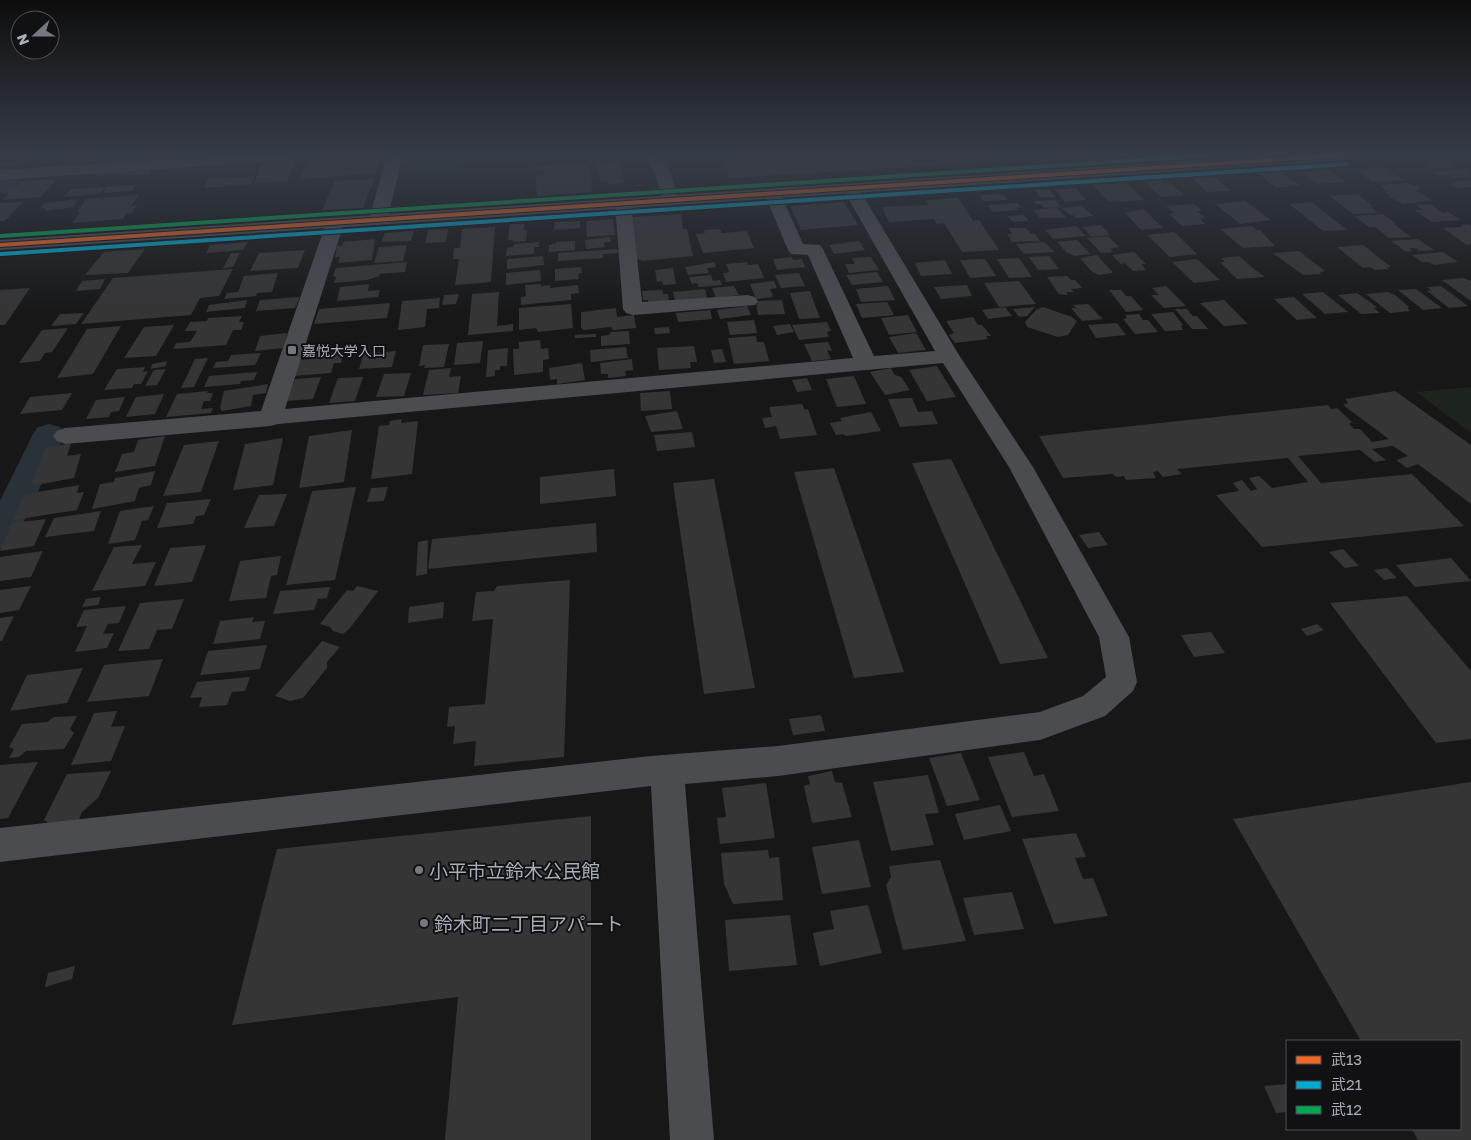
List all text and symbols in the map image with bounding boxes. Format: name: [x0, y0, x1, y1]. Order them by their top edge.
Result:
north arrow: [10, 10, 60, 60]
text: N: [13, 32, 32, 48]
place label: 嘉悦大学入口: [302, 342, 386, 359]
marker: 嘉悦大学入口: [286, 344, 298, 356]
place label: 小平市立鈴木公民館: [429, 859, 600, 882]
marker: 小平市立鈴木公民館: [413, 864, 425, 876]
place label: 鈴木町二丁目アパート: [434, 912, 624, 935]
marker: 鈴木町二丁目アパート: [418, 917, 430, 929]
legend: [1286, 1040, 1461, 1130]
text: 武13: [1331, 1050, 1362, 1068]
text: 武21: [1331, 1075, 1362, 1093]
text: 武12: [1331, 1100, 1362, 1118]

